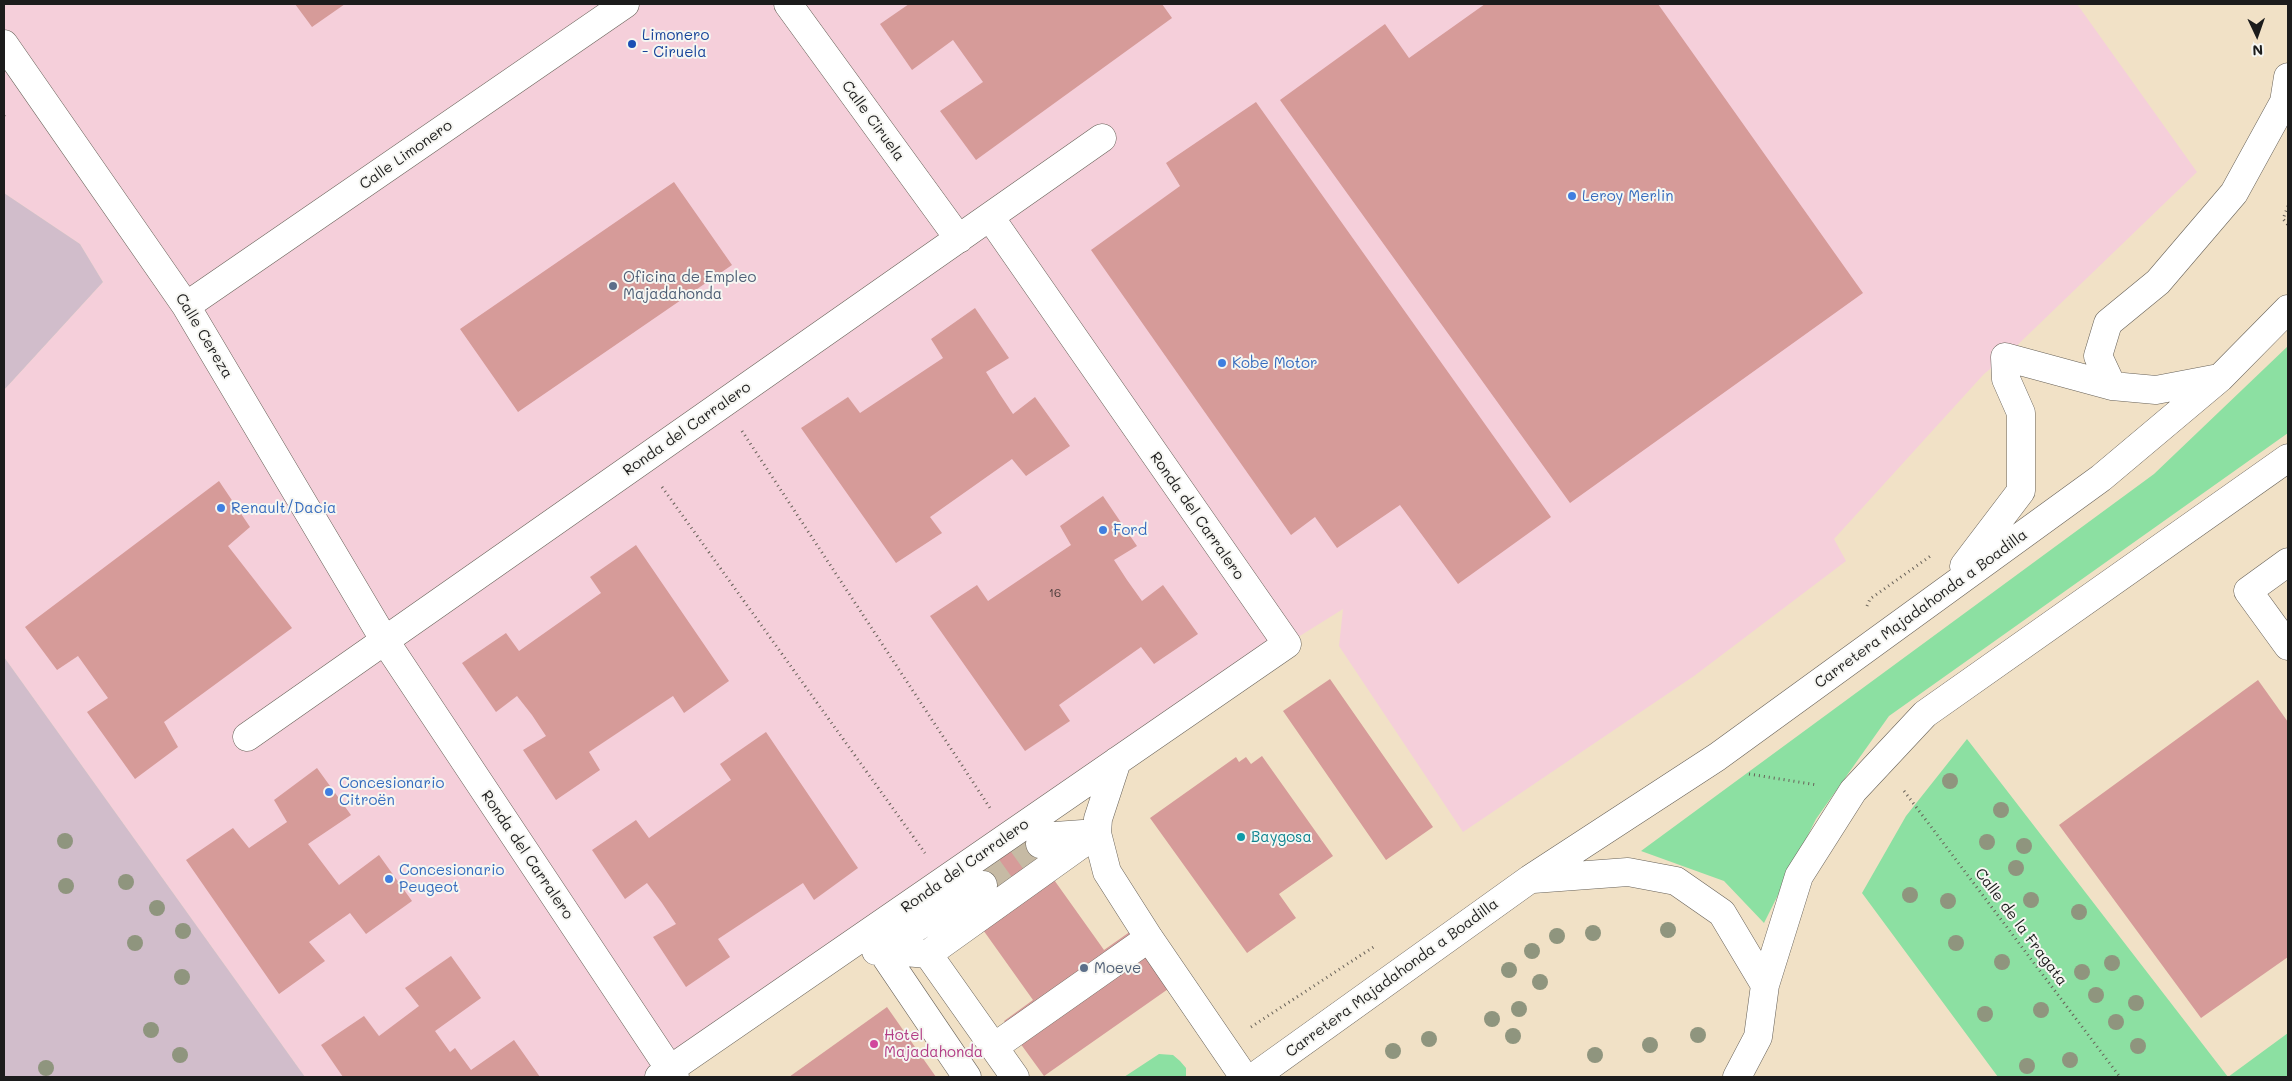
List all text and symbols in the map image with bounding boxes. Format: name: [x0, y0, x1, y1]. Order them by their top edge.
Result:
north arrow: [2232, 10, 2282, 60]
place label: Limonero - Ciruela: [642, 26, 709, 61]
marker: Limonero - Ciruela: [626, 38, 638, 50]
text: N: [2252, 41, 2264, 60]
street label: Calle Ciruela: [838, 77, 908, 165]
street label: Calle Limonero: [356, 116, 456, 194]
place label: Leroy Merlin: [1582, 187, 1674, 205]
marker: Leroy Merlin: [1566, 190, 1578, 202]
place label: Oficina de Empleo Majadahonda: [623, 268, 757, 303]
marker: Oficina de Empleo Majadahonda: [607, 280, 619, 292]
street label: Calle Cereza: [172, 290, 236, 382]
place label: Kobe Motor: [1232, 354, 1318, 372]
marker: Kobe Motor: [1216, 357, 1228, 369]
street label: Ronda del Carralero: [620, 378, 754, 480]
street label: Ronda del Carralero: [1146, 449, 1248, 583]
place label: Renault/Dacia: [231, 499, 336, 517]
marker: Renault/Dacia: [215, 502, 227, 514]
place label: Ford: [1113, 521, 1147, 539]
marker: Ford: [1097, 524, 1109, 536]
street label: Carretera Majadahonda a Boadilla: [1811, 526, 2031, 692]
house number: 16: [1049, 586, 1061, 600]
place label: Concesionario Citroën: [339, 774, 444, 809]
marker: Concesionario Citroën: [323, 786, 335, 798]
street label: Ronda del Carralero: [477, 787, 577, 923]
street label: Ronda del Carralero: [898, 815, 1032, 917]
place label: Baygosa: [1251, 828, 1312, 846]
marker: Baygosa: [1235, 831, 1247, 843]
place label: Concesionario Peugeot: [399, 861, 504, 896]
street label: Calle de la Fragata: [1971, 865, 2071, 989]
marker: Concesionario Peugeot: [383, 873, 395, 885]
street label: Carretera Majadahonda a Boadilla: [1282, 895, 1502, 1061]
place label: Moeve: [1094, 959, 1141, 977]
marker: Moeve: [1078, 962, 1090, 974]
place label: Hotel Majadahonda: [884, 1026, 983, 1061]
marker: Hotel Majadahonda: [868, 1038, 880, 1050]

